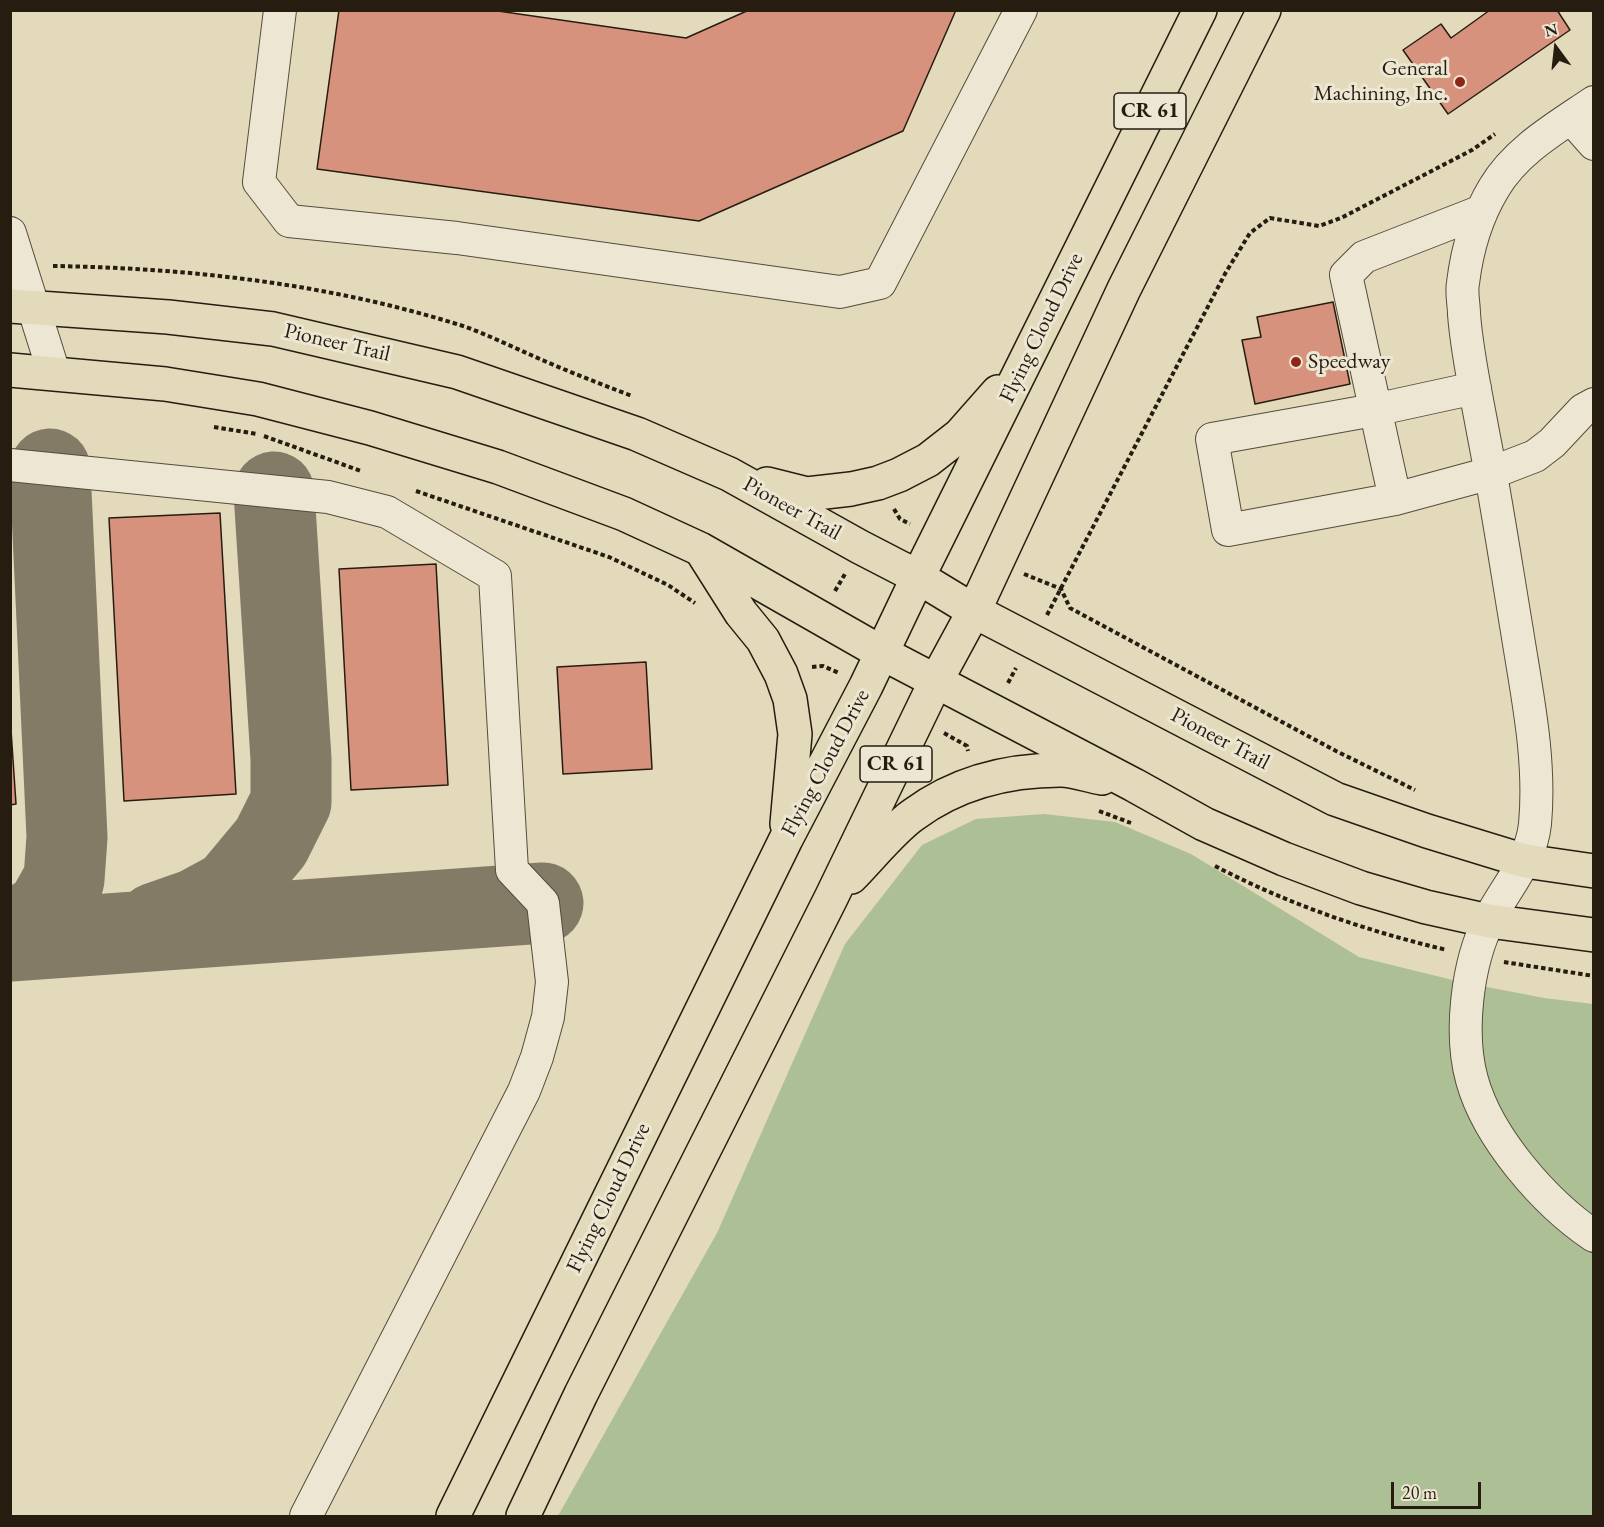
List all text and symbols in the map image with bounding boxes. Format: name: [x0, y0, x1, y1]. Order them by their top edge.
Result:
north arrow: [1526, 18, 1586, 78]
text: N: [1542, 18, 1560, 42]
place label: General Machining, Inc.: [1313, 56, 1448, 107]
marker: General Machining, Inc.: [1453, 75, 1467, 89]
road number: CR 61: [1114, 93, 1186, 129]
street label: Flying Cloud Drive: [994, 249, 1090, 407]
street label: Pioneer Trail: [281, 318, 393, 368]
place label: Speedway: [1308, 349, 1390, 375]
marker: Speedway: [1289, 355, 1303, 369]
street label: Pioneer Trail: [738, 471, 846, 547]
street label: Flying Cloud Drive: [776, 685, 876, 841]
street label: Pioneer Trail: [1166, 702, 1274, 776]
road number: CR 61: [860, 746, 932, 782]
street label: Flying Cloud Drive: [561, 1119, 657, 1277]
scale bar: [1394, 1470, 1484, 1508]
text: 20 m: [1402, 1481, 1437, 1504]

